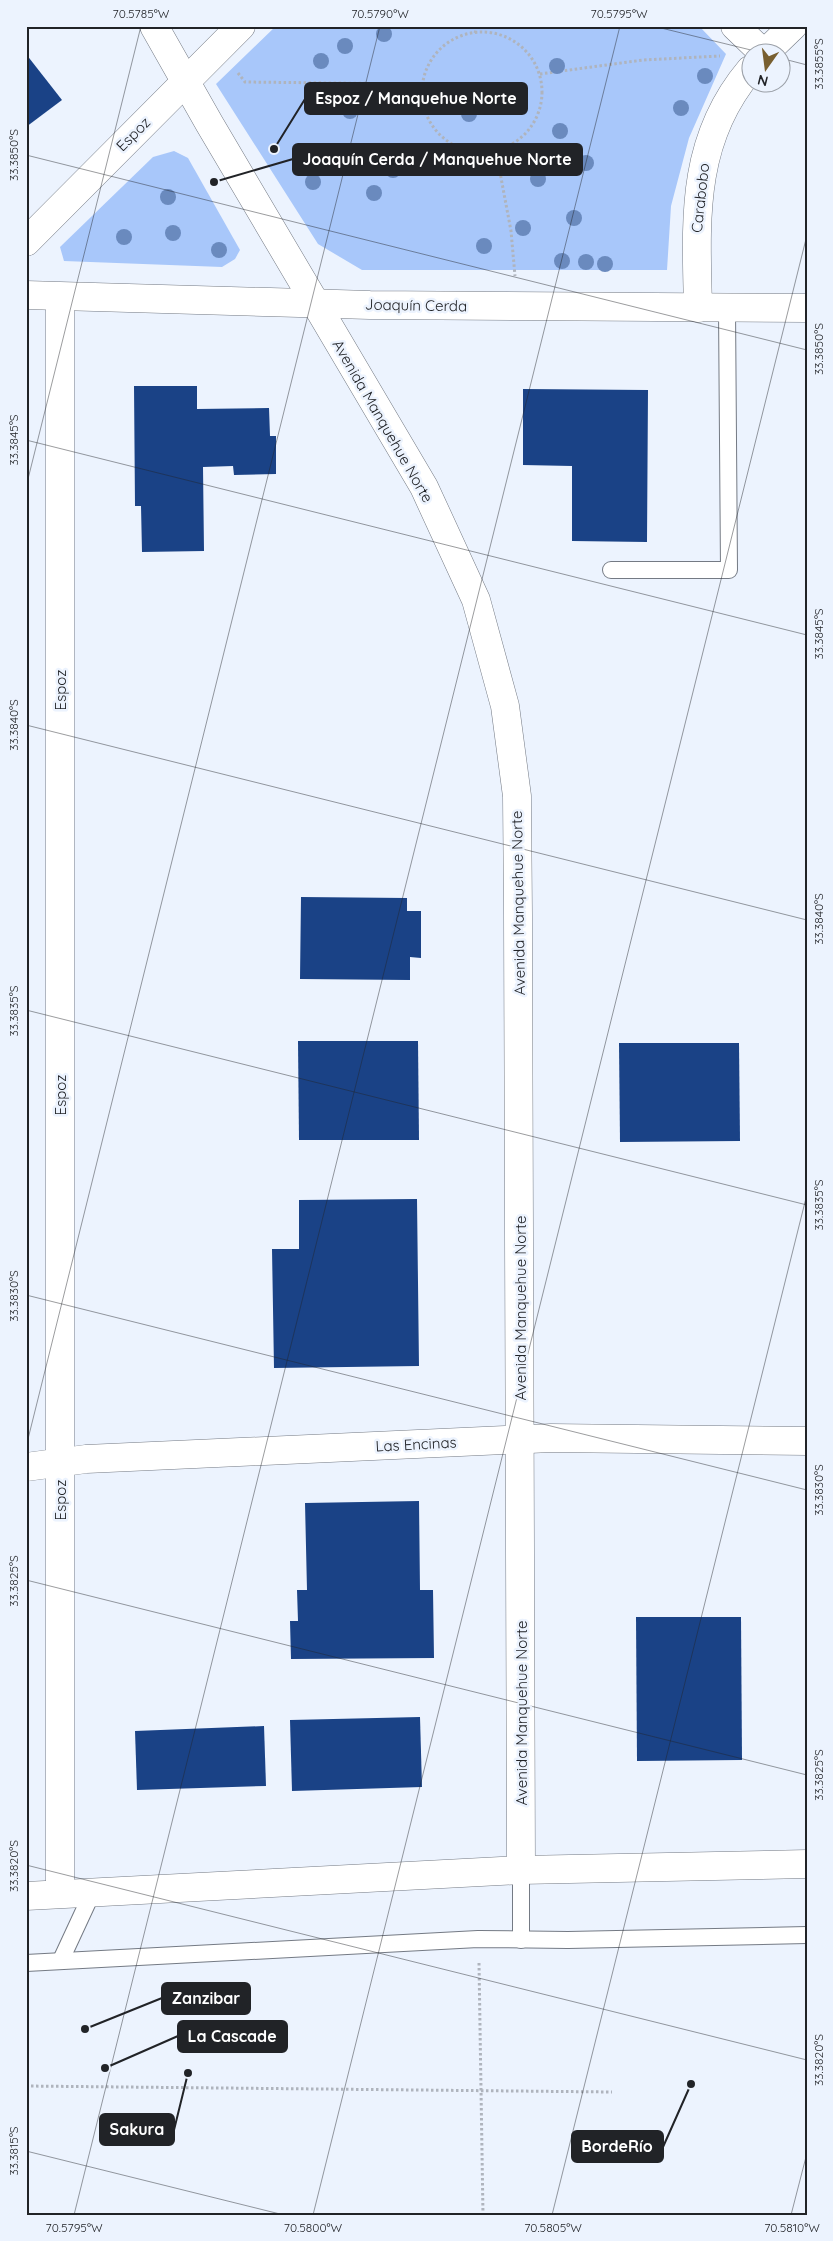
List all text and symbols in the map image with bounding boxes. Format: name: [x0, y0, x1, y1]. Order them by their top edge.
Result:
text: 70.5785°W: [113, 6, 170, 21]
text: 70.5790°W: [351, 6, 409, 21]
text: 70.5795°W: [591, 6, 648, 21]
text: 33.3855°S: [811, 38, 826, 90]
north arrow: [740, 42, 790, 92]
text: N: [756, 71, 770, 91]
callout: Espoz / Manquehue Norte: [305, 83, 527, 114]
text: Espoz / Manquehue Norte: [315, 88, 517, 108]
street label: Espoz: [112, 113, 154, 155]
text: 33.3850°S: [6, 129, 21, 181]
callout: Joaquín Cerda / Manquehue Norte: [293, 144, 582, 175]
text: Joaquín Cerda / Manquehue Norte: [302, 149, 572, 169]
street label: Carabobo: [687, 162, 713, 234]
street label: Joaquín Cerda: [365, 295, 467, 315]
text: 33.3850°S: [811, 323, 826, 375]
street label: Avenida Manquehue Norte: [329, 336, 437, 506]
text: 33.3845°S: [6, 414, 21, 466]
text: 33.3845°S: [811, 608, 826, 660]
street label: Espoz: [51, 670, 70, 710]
text: 33.3840°S: [6, 699, 21, 751]
street label: Avenida Manquehue Norte: [507, 810, 529, 996]
text: 33.3840°S: [811, 893, 826, 945]
text: 33.3835°S: [6, 985, 21, 1037]
street label: Espoz: [51, 1075, 70, 1115]
text: 33.3835°S: [811, 1179, 826, 1231]
street label: Avenida Manquehue Norte: [511, 1216, 530, 1400]
text: 33.3830°S: [6, 1270, 21, 1322]
street label: Las Encinas: [375, 1432, 457, 1456]
text: 33.3830°S: [811, 1464, 826, 1516]
street label: Espoz: [51, 1480, 70, 1520]
text: 33.3825°S: [6, 1555, 21, 1607]
street label: Avenida Manquehue Norte: [512, 1621, 531, 1805]
text: 33.3825°S: [811, 1749, 826, 1801]
text: 33.3820°S: [6, 1840, 21, 1892]
callout: Zanzibar: [162, 1983, 250, 2014]
text: Zanzibar: [172, 1988, 240, 2008]
callout: La Cascade: [178, 2021, 287, 2052]
text: La Cascade: [187, 2026, 277, 2046]
text: 33.3820°S: [811, 2034, 826, 2086]
callout: Sakura: [100, 2114, 174, 2145]
text: Sakura: [110, 2119, 164, 2139]
text: 33.3815°S: [6, 2126, 21, 2176]
callout: BordeRío: [572, 2131, 663, 2162]
text: BordeRío: [581, 2136, 653, 2156]
text: 70.5795°W: [46, 2220, 103, 2235]
text: 70.5800°W: [284, 2220, 343, 2235]
text: 70.5805°W: [524, 2220, 582, 2235]
text: 70.5810°W: [764, 2220, 820, 2235]

